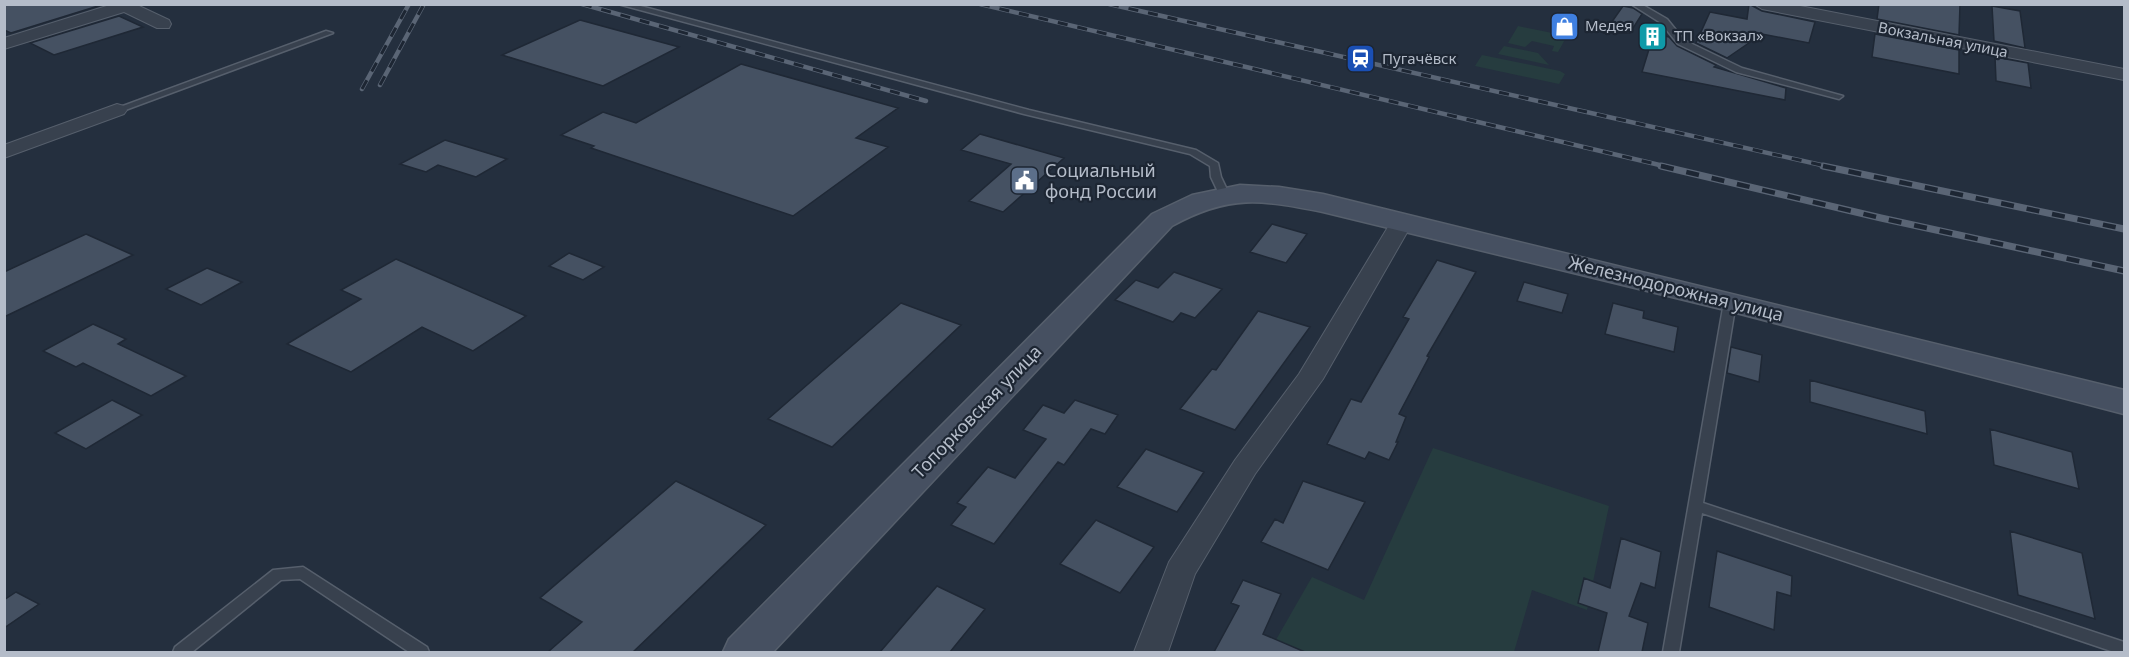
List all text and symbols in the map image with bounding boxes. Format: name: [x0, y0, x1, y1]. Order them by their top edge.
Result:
shop icon: Медея: [1548, 10, 1580, 42]
place label: Медея: [1585, 15, 1633, 35]
street label: Вокзальная улица: [1877, 17, 2010, 61]
building icon: ТП «Вокзал»: [1637, 20, 1669, 52]
place label: ТП «Вокзал»: [1674, 25, 1764, 45]
station icon: Пугачёвск: [1345, 43, 1377, 75]
place label: Пугачёвск: [1382, 48, 1456, 68]
place label: Социальный фонд России: [1045, 158, 1157, 203]
public building icon: Социальный фонд России: [1008, 165, 1040, 197]
street label: Железнодорожная улица: [1566, 250, 1786, 326]
street label: Топорковская улица: [906, 339, 1046, 483]

